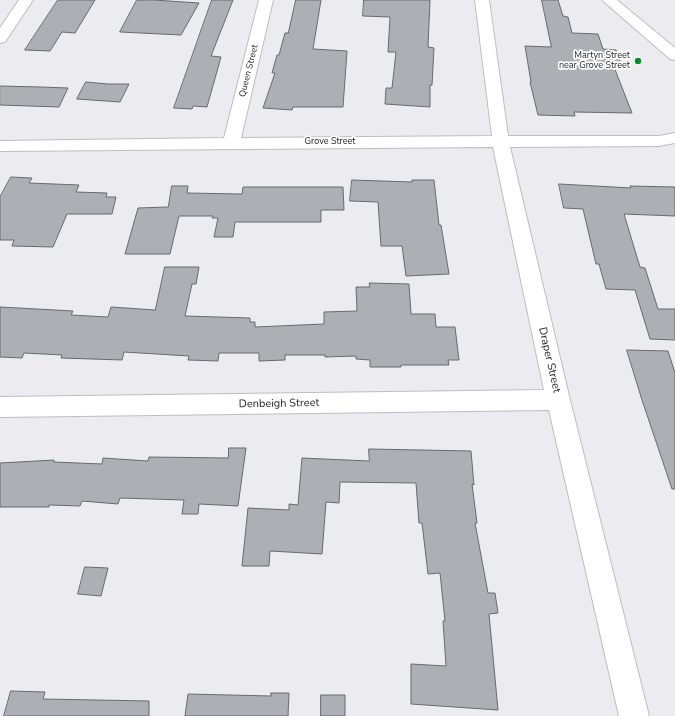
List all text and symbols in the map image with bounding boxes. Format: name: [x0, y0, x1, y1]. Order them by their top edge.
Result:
street label: Queen Street: [237, 44, 261, 98]
place label: Martyn Street near Grove Street: [559, 51, 630, 72]
marker: Martyn Street near Grove Street: [633, 56, 643, 66]
street label: Grove Street: [305, 137, 355, 147]
street label: Draper Street: [535, 326, 563, 394]
street label: Denbeigh Street: [239, 397, 319, 411]

